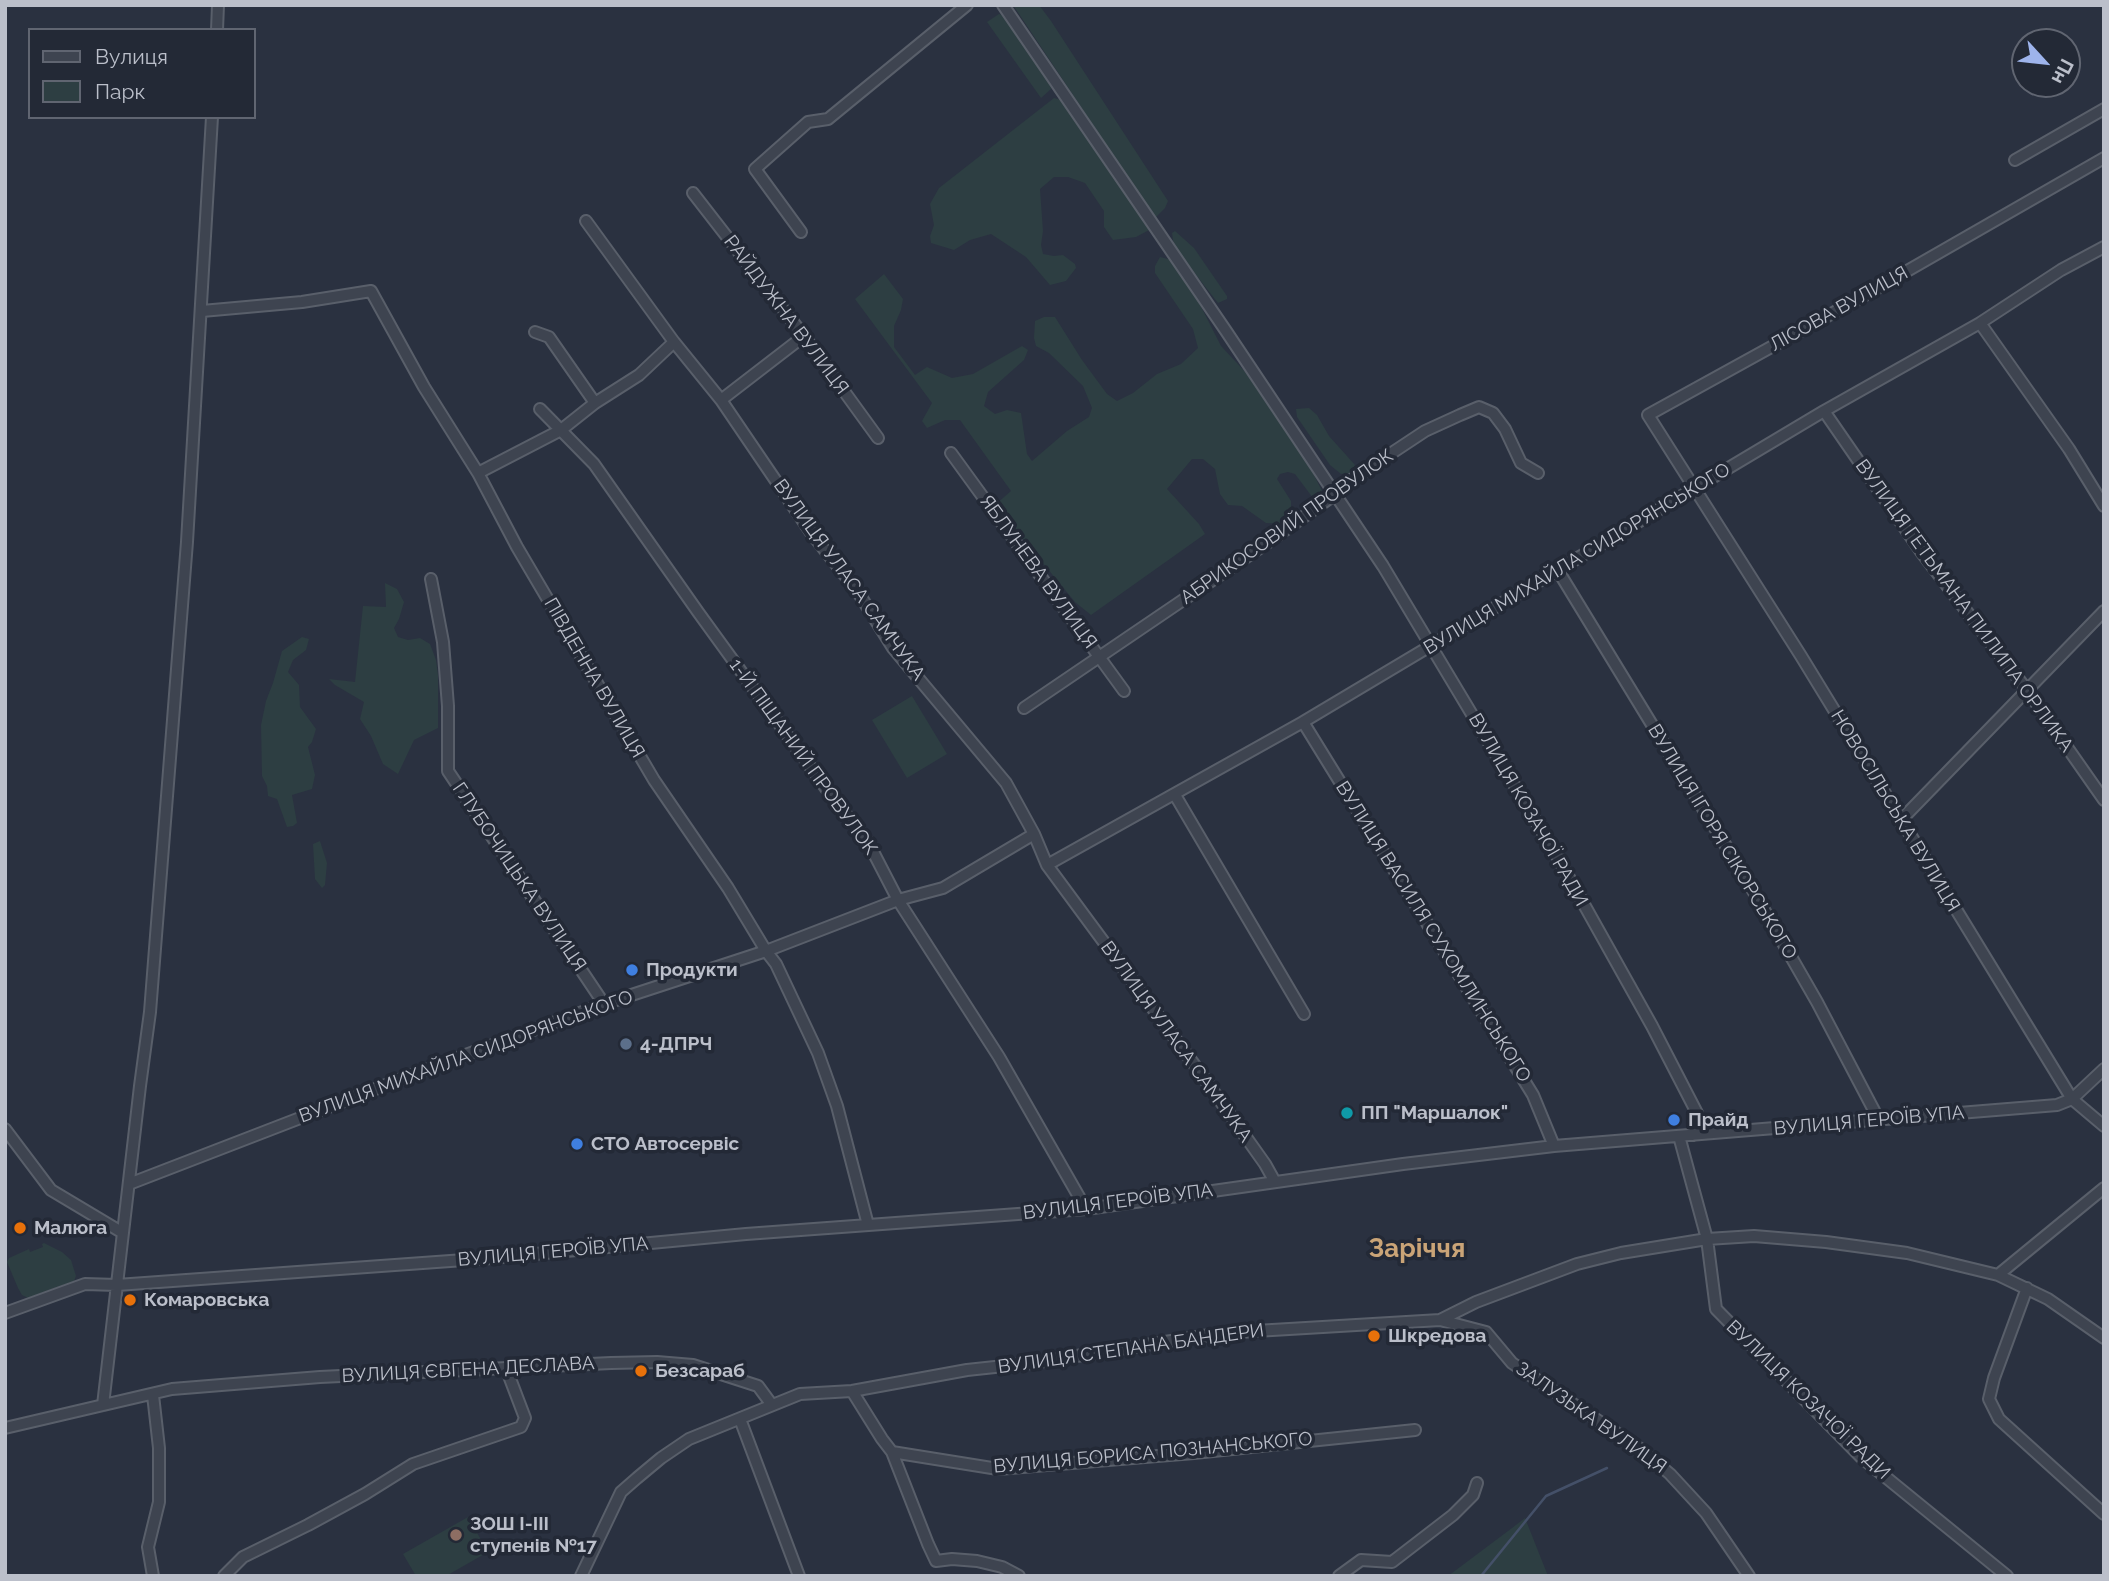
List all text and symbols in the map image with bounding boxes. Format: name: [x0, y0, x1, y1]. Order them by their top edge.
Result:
legend: [28, 28, 256, 119]
north arrow: [2011, 28, 2081, 98]
text: Вулиця: [95, 44, 168, 69]
text: Пн: [2047, 55, 2078, 88]
text: Парк: [95, 79, 145, 104]
street label: РАЙДУЖНА ВУЛИЦЯ: [719, 231, 853, 399]
street label: ЛІСОВА ВУЛИЦЯ: [1766, 262, 1912, 356]
street label: АБРИКОСОВИЙ ПРОВУЛОК: [1176, 445, 1398, 609]
street label: ВУЛИЦЯ ГЕТЬМАНА ПИЛИПА ОРЛИКА: [1850, 455, 2078, 757]
street label: ВУЛИЦЯ МИХАЙЛА СИДОРЯНСЬКОГО: [1420, 458, 1734, 660]
street label: ВУЛИЦЯ УЛАСА САМЧУКА: [768, 475, 930, 685]
street label: ЯБЛУНЕВА ВУЛИЦЯ: [975, 491, 1101, 653]
street label: ПІВДЕННА ВУЛИЦЯ: [539, 594, 649, 762]
street label: 1-Й ПІЩАНИЙ ПРОВУЛОК: [724, 654, 882, 860]
street label: НОВОСІЛЬСЬКА ВУЛИЦЯ: [1826, 706, 1964, 916]
street label: ВУЛИЦЯ КОЗАЧОЇ РАДИ: [1463, 709, 1593, 911]
street label: ВУЛИЦЯ ІГОРЯ СІКОРСЬКОГО: [1643, 720, 1801, 964]
street label: ВУЛИЦЯ ВАСИЛЯ СУХОМЛИНСЬКОГО: [1330, 777, 1536, 1087]
street label: ГЛУБОЧИЦЬКА ВУЛИЦЯ: [447, 778, 591, 976]
street label: ВУЛИЦЯ УЛАСА САМЧУКА: [1095, 937, 1257, 1147]
place label: Продукти: [646, 959, 738, 981]
marker: Продукти: [624, 962, 640, 978]
street label: ВУЛИЦЯ МИХАЙЛА СИДОРЯНСЬКОГО: [296, 986, 636, 1128]
place label: 4-ДПРЧ: [640, 1033, 712, 1055]
marker: 4-ДПРЧ: [618, 1036, 634, 1052]
street label: ВУЛИЦЯ ГЕРОЇВ УПА: [1773, 1101, 1965, 1141]
place label: ПП "Маршалок": [1361, 1102, 1508, 1124]
marker: ПП "Маршалок": [1339, 1105, 1355, 1121]
place label: Прайд: [1688, 1109, 1748, 1131]
marker: Прайд: [1666, 1112, 1682, 1128]
place label: СТО Автосервіс: [591, 1133, 739, 1155]
marker: СТО Автосервіс: [569, 1136, 585, 1152]
street label: ВУЛИЦЯ ГЕРОЇВ УПА: [1022, 1179, 1214, 1225]
place label: Малюга: [34, 1217, 107, 1239]
marker: Малюга: [12, 1220, 28, 1236]
street label: ВУЛИЦЯ ГЕРОЇВ УПА: [457, 1232, 649, 1272]
district label: Заріччя: [1369, 1233, 1465, 1265]
place label: Комаровська: [144, 1289, 269, 1311]
marker: Комаровська: [122, 1292, 138, 1308]
street label: ВУЛИЦЯ КОЗАЧОЇ РАДИ: [1721, 1316, 1895, 1484]
street label: ВУЛИЦЯ СТЕПАНА БАНДЕРИ: [996, 1319, 1266, 1379]
place label: Шкредова: [1388, 1325, 1486, 1347]
marker: Шкредова: [1366, 1328, 1382, 1344]
street label: ВУЛИЦЯ ЄВГЕНА ДЕСЛАВА: [341, 1352, 595, 1388]
street label: ЗАЛУЗЬКА ВУЛИЦЯ: [1511, 1357, 1671, 1479]
place label: Безсараб: [655, 1360, 745, 1382]
marker: Безсараб: [633, 1363, 649, 1379]
street label: ВУЛИЦЯ БОРИСА ПОЗНАНСЬКОГО: [992, 1428, 1314, 1478]
place label: ЗОШ І-ІІІ ступенів №17: [470, 1513, 597, 1557]
marker: ЗОШ І-ІІІ ступенів №17: [448, 1527, 464, 1543]

